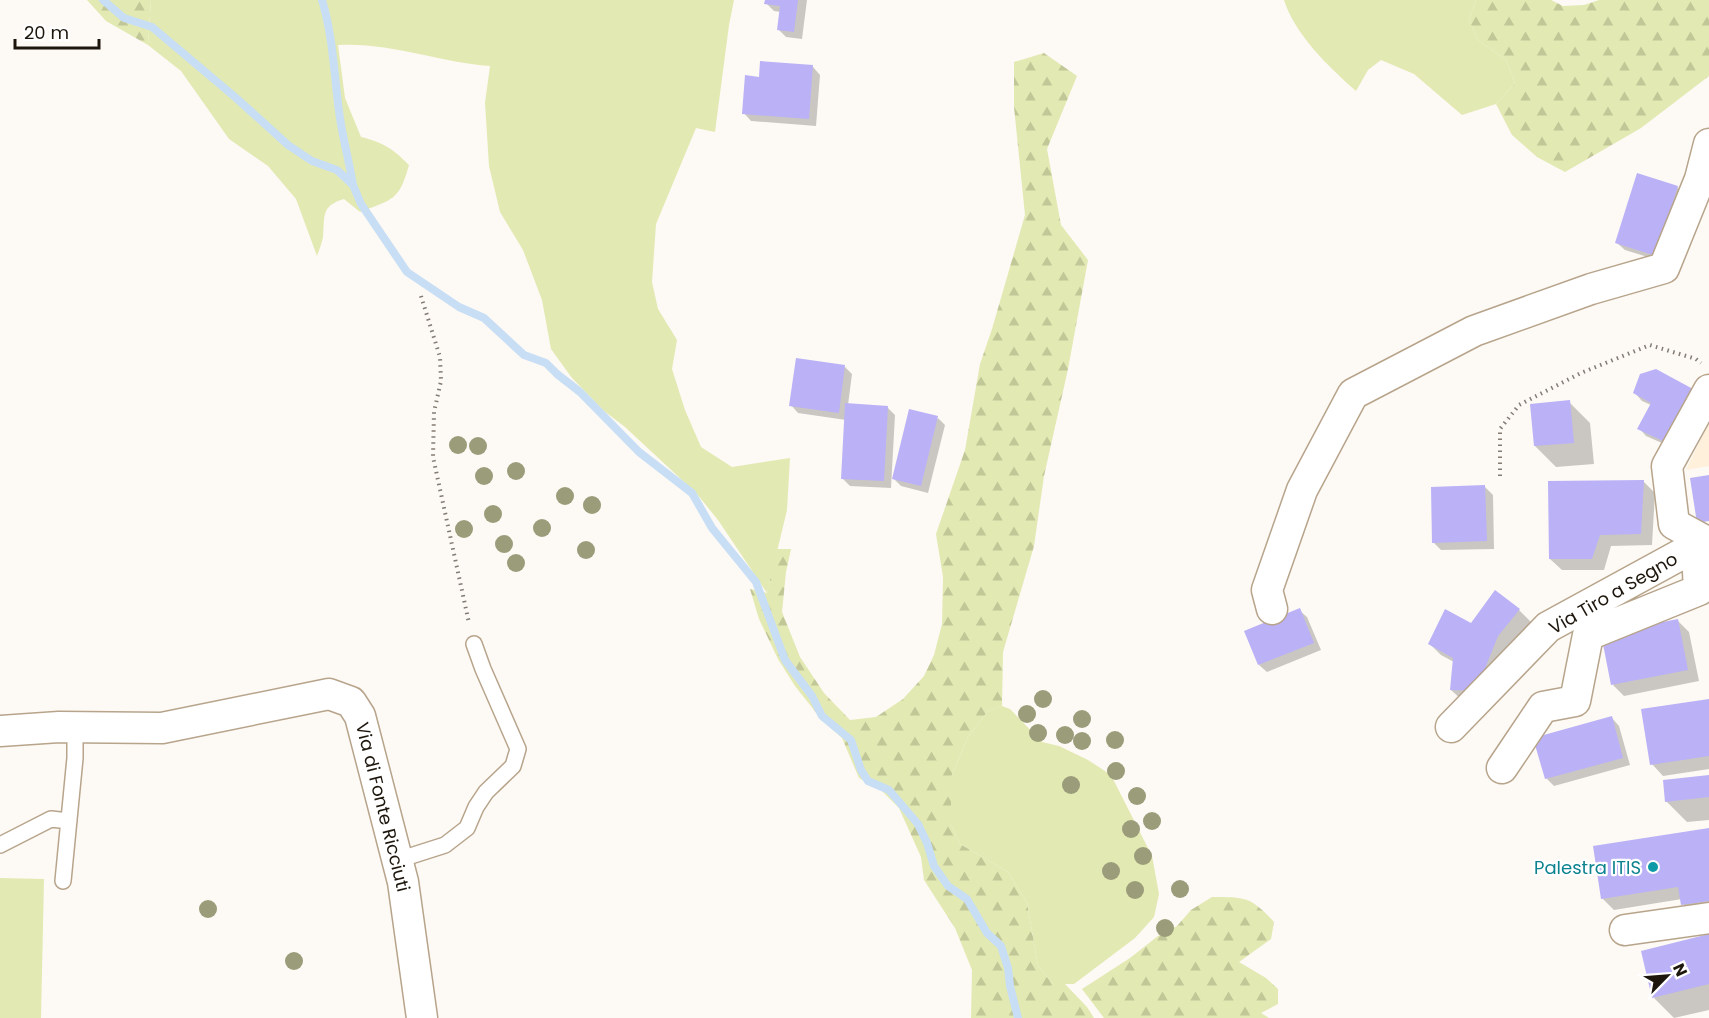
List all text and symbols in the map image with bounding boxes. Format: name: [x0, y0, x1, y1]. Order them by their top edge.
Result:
scale bar: [15, 12, 99, 50]
text: 20 m: [24, 20, 69, 45]
street label: Via Tiro a Segno: [1544, 546, 1682, 640]
street label: Via di Fonte Ricciuti: [350, 720, 416, 894]
place label: Palestra ITIS: [1534, 855, 1641, 880]
marker: Palestra ITIS: [1646, 860, 1660, 874]
north arrow: [1637, 946, 1697, 1006]
text: N: [1667, 960, 1693, 980]

